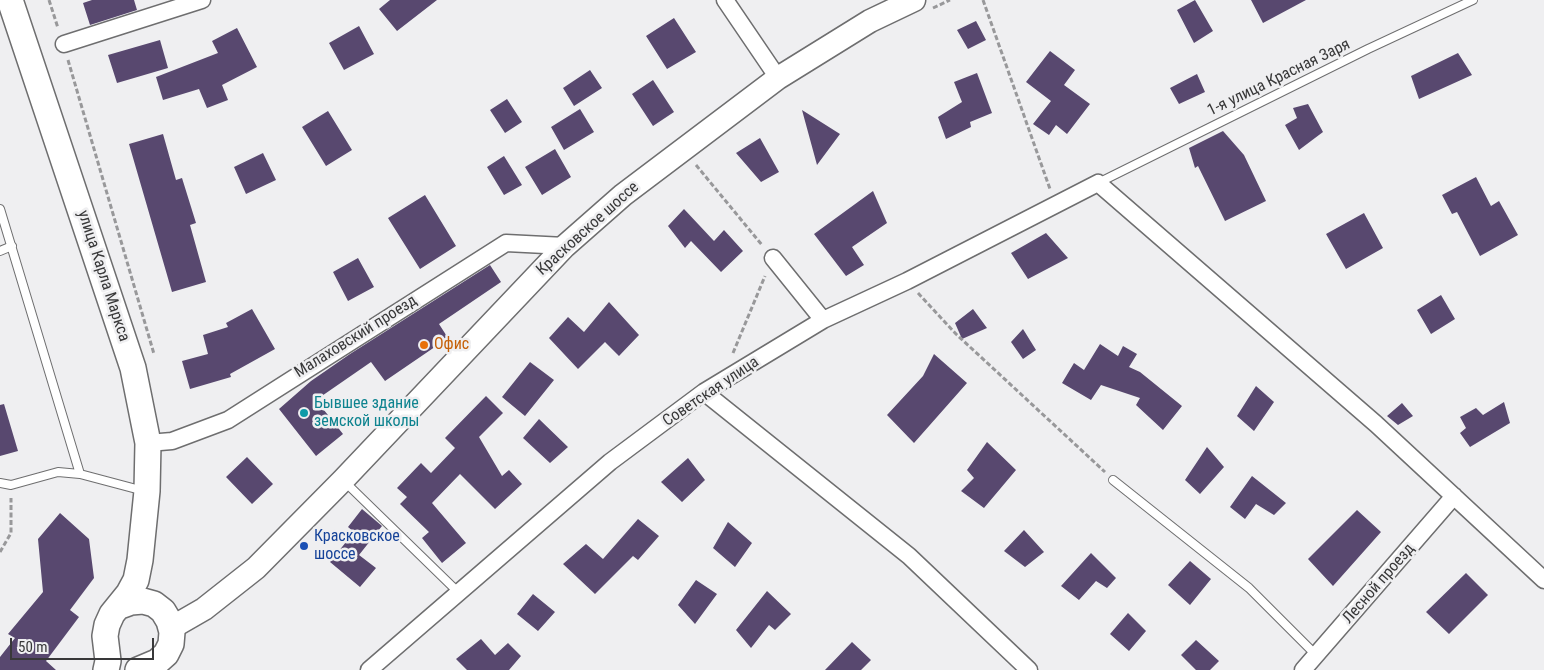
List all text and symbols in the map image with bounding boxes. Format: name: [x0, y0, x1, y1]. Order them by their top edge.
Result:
street label: 1-я улица Красная Заря: [1205, 35, 1353, 121]
street label: Красковское шоссе: [533, 178, 643, 280]
street label: улица Карла Маркса: [73, 208, 133, 344]
street label: Малаховский проезд: [291, 292, 421, 382]
place label: Офис: [434, 335, 469, 355]
marker: Офис: [418, 339, 430, 351]
street label: Советская улица: [659, 353, 763, 431]
place label: Бывшее здание земской школы: [314, 394, 419, 432]
marker: Бывшее здание земской школы: [298, 407, 310, 419]
place label: Красковское шоссе: [314, 527, 400, 565]
marker: Красковское шоссе: [298, 540, 310, 552]
street label: Лесной проезд: [1339, 540, 1419, 628]
scale bar: [12, 628, 156, 660]
text: 50 m: [18, 638, 48, 656]

